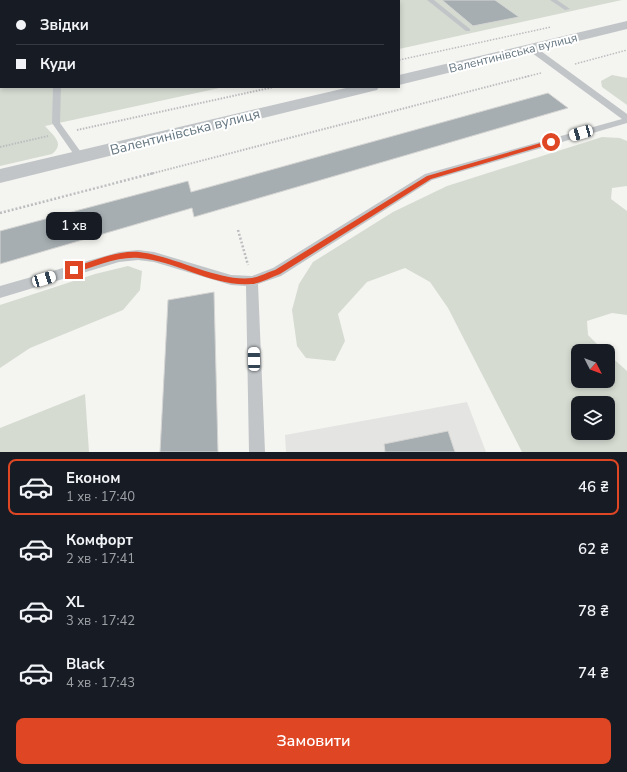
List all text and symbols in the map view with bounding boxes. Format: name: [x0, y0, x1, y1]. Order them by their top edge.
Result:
text: Звідки: [40, 15, 89, 35]
street label: Валентинівська вулиця: [447, 29, 579, 77]
text: Куди: [40, 54, 76, 74]
street label: Валентинівська вулиця: [108, 104, 262, 160]
car: [568, 124, 594, 142]
route start: [542, 133, 560, 151]
callout: 1 хв: [46, 212, 102, 240]
text: 1 хв: [61, 217, 87, 235]
route end: [65, 261, 83, 279]
car: [31, 270, 57, 288]
north arrow: [571, 344, 615, 388]
map controls: [571, 344, 615, 440]
car: [248, 347, 260, 371]
button: layers: [571, 396, 615, 440]
text: Економ: [66, 468, 120, 488]
icon: car: [18, 469, 54, 505]
text: 46 ₴: [578, 477, 609, 497]
text: 1 хв · 17:40: [66, 488, 135, 506]
text: Комфорт: [66, 530, 133, 550]
icon: car: [18, 531, 54, 567]
text: 62 ₴: [578, 539, 609, 559]
text: 2 хв · 17:41: [66, 550, 135, 568]
text: XL: [66, 592, 85, 612]
icon: car: [18, 593, 54, 629]
text: 78 ₴: [578, 601, 609, 621]
text: 3 хв · 17:42: [66, 612, 135, 630]
text: Black: [66, 654, 104, 674]
icon: car: [18, 655, 54, 691]
text: 74 ₴: [578, 663, 609, 683]
text: 4 хв · 17:43: [66, 674, 135, 692]
button: Замовити: [16, 718, 611, 764]

